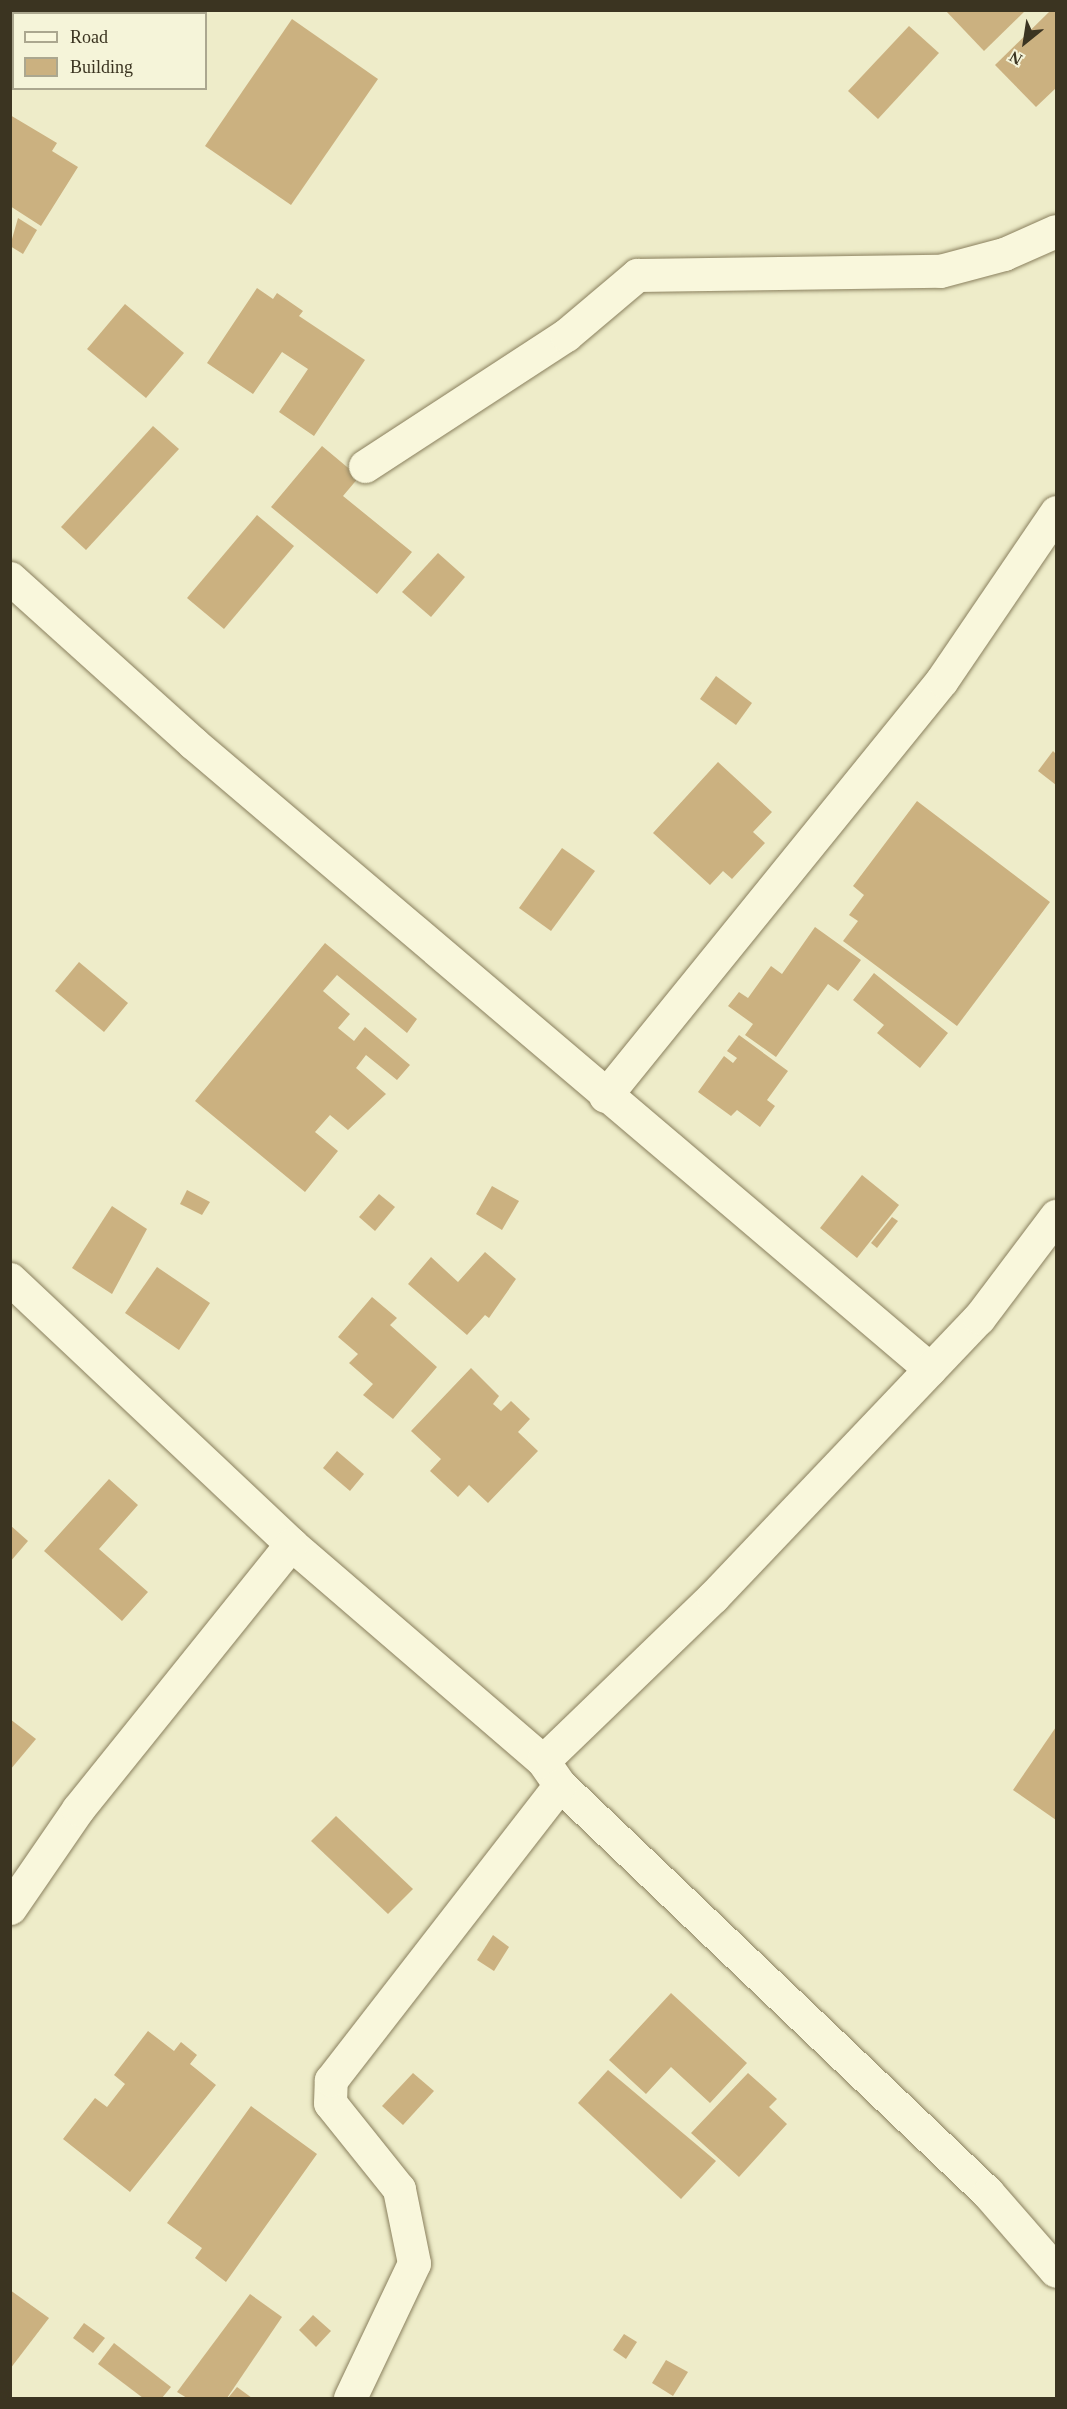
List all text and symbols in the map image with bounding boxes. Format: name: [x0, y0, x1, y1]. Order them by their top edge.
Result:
legend: [12, 12, 207, 90]
north arrow: [995, 12, 1055, 72]
text: Road: [70, 27, 108, 47]
text: N: [1006, 48, 1025, 68]
text: Building: [70, 57, 133, 77]

